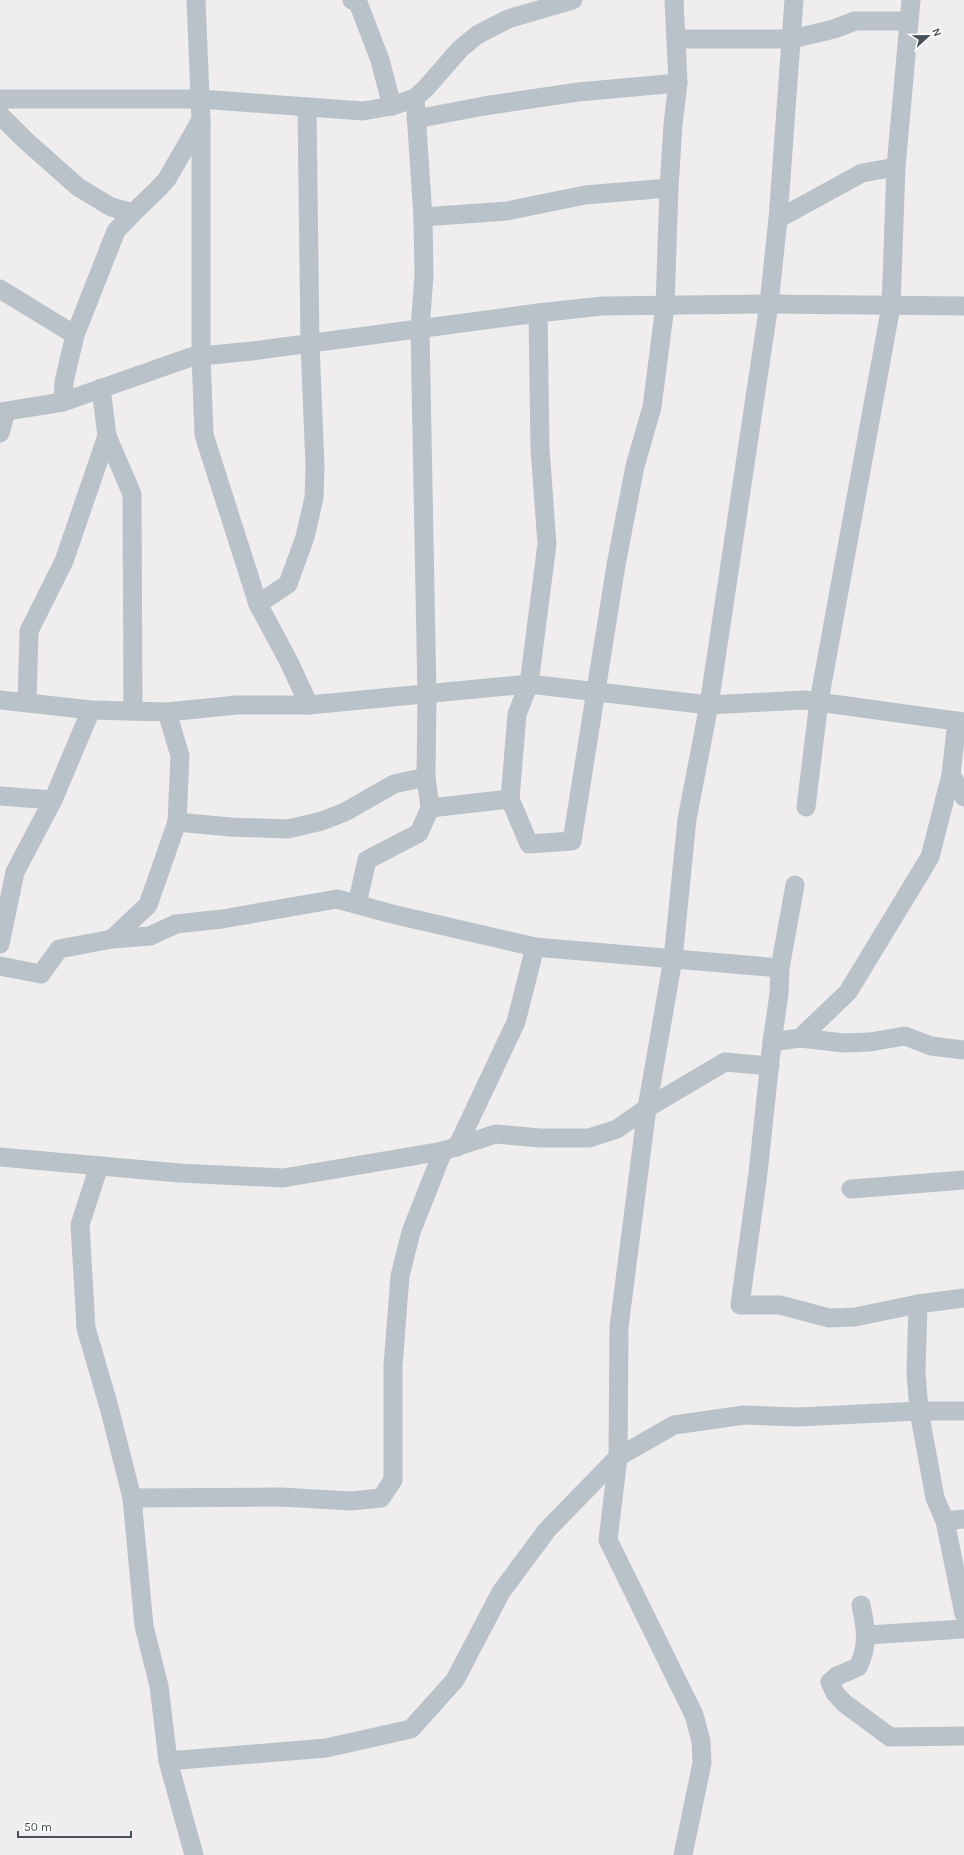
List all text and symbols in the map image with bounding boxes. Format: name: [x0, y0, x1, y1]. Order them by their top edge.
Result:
north arrow: [908, 16, 948, 56]
text: N: [929, 26, 944, 39]
scale bar: [18, 1813, 131, 1839]
text: 50 m: [24, 1820, 52, 1834]

